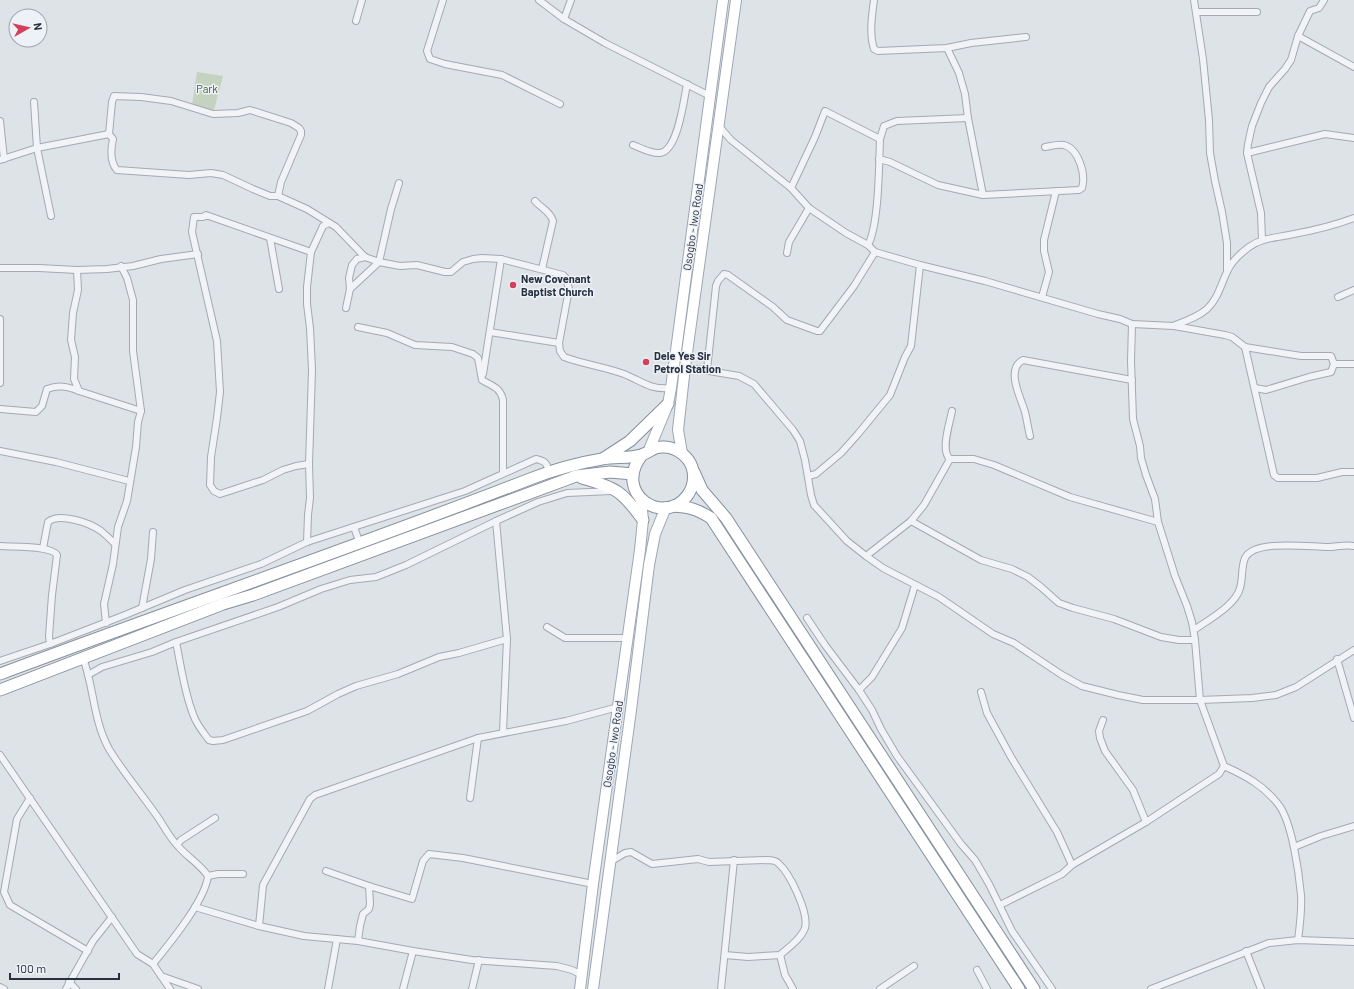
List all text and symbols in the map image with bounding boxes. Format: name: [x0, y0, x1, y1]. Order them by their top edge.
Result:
north arrow: [8, 8, 48, 48]
text: N: [31, 22, 45, 31]
park label: Park: [196, 82, 218, 95]
street label: Osogbo - Iwo Road: [680, 183, 705, 271]
place label: New Covenant Baptist Church: [521, 272, 593, 298]
marker: New Covenant Baptist Church: [508, 280, 518, 290]
place label: Dele Yes Sir Petrol Station: [654, 349, 721, 375]
marker: Dele Yes Sir Petrol Station: [641, 357, 651, 367]
street label: Osogbo - Iwo Road: [600, 700, 625, 788]
scale bar: [10, 955, 119, 981]
text: 100 m: [16, 961, 46, 975]

